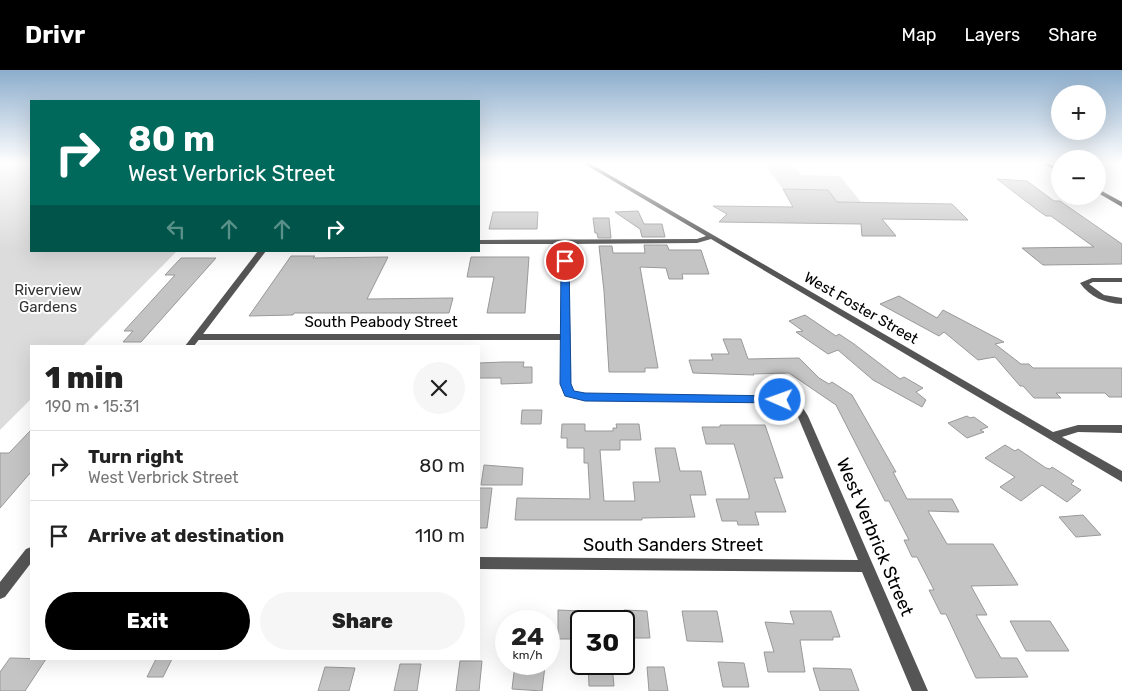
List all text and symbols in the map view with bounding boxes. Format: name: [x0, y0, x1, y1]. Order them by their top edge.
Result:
text: Drivr: [25, 21, 85, 49]
text: Map: [902, 24, 937, 46]
text: Layers: [965, 24, 1020, 46]
text: Share: [1048, 24, 1097, 46]
map controls: [1051, 85, 1106, 205]
button: +: [1051, 85, 1106, 140]
text: 80 m: [128, 118, 215, 160]
icon: right: [45, 120, 110, 185]
button: −: [1051, 150, 1106, 205]
text: West Verbrick Street: [128, 160, 335, 187]
icon: left: [162, 215, 190, 243]
icon: ahead: [215, 215, 243, 243]
icon: ahead: [268, 215, 296, 243]
icon: right: [321, 215, 349, 243]
pin: [544, 240, 586, 282]
icon: arrive: [551, 247, 579, 275]
street label: West Foster Street: [801, 268, 921, 348]
park label: Riverview Gardens: [14, 281, 82, 316]
street label: South Peabody Street: [304, 313, 458, 331]
text: 1 min: [45, 360, 123, 396]
button: close: [413, 362, 465, 414]
position arrow: [753, 373, 805, 425]
text: 190 m · 15:31: [45, 397, 139, 416]
text: Turn right: [88, 445, 183, 468]
icon: right: [45, 452, 73, 480]
text: 80 m: [419, 454, 465, 477]
street label: West Verbrick Street: [832, 455, 918, 619]
text: West Verbrick Street: [88, 468, 239, 487]
icon: arrive: [45, 522, 73, 550]
text: Arrive at destination: [88, 524, 284, 547]
text: 110 m: [415, 524, 465, 547]
street label: South Sanders Street: [583, 534, 763, 556]
button: Exit: [45, 592, 250, 650]
button: Share: [260, 592, 465, 650]
speed limit sign: 30: [570, 610, 635, 675]
text: 24: [511, 622, 544, 651]
text: km/h: [513, 648, 542, 662]

